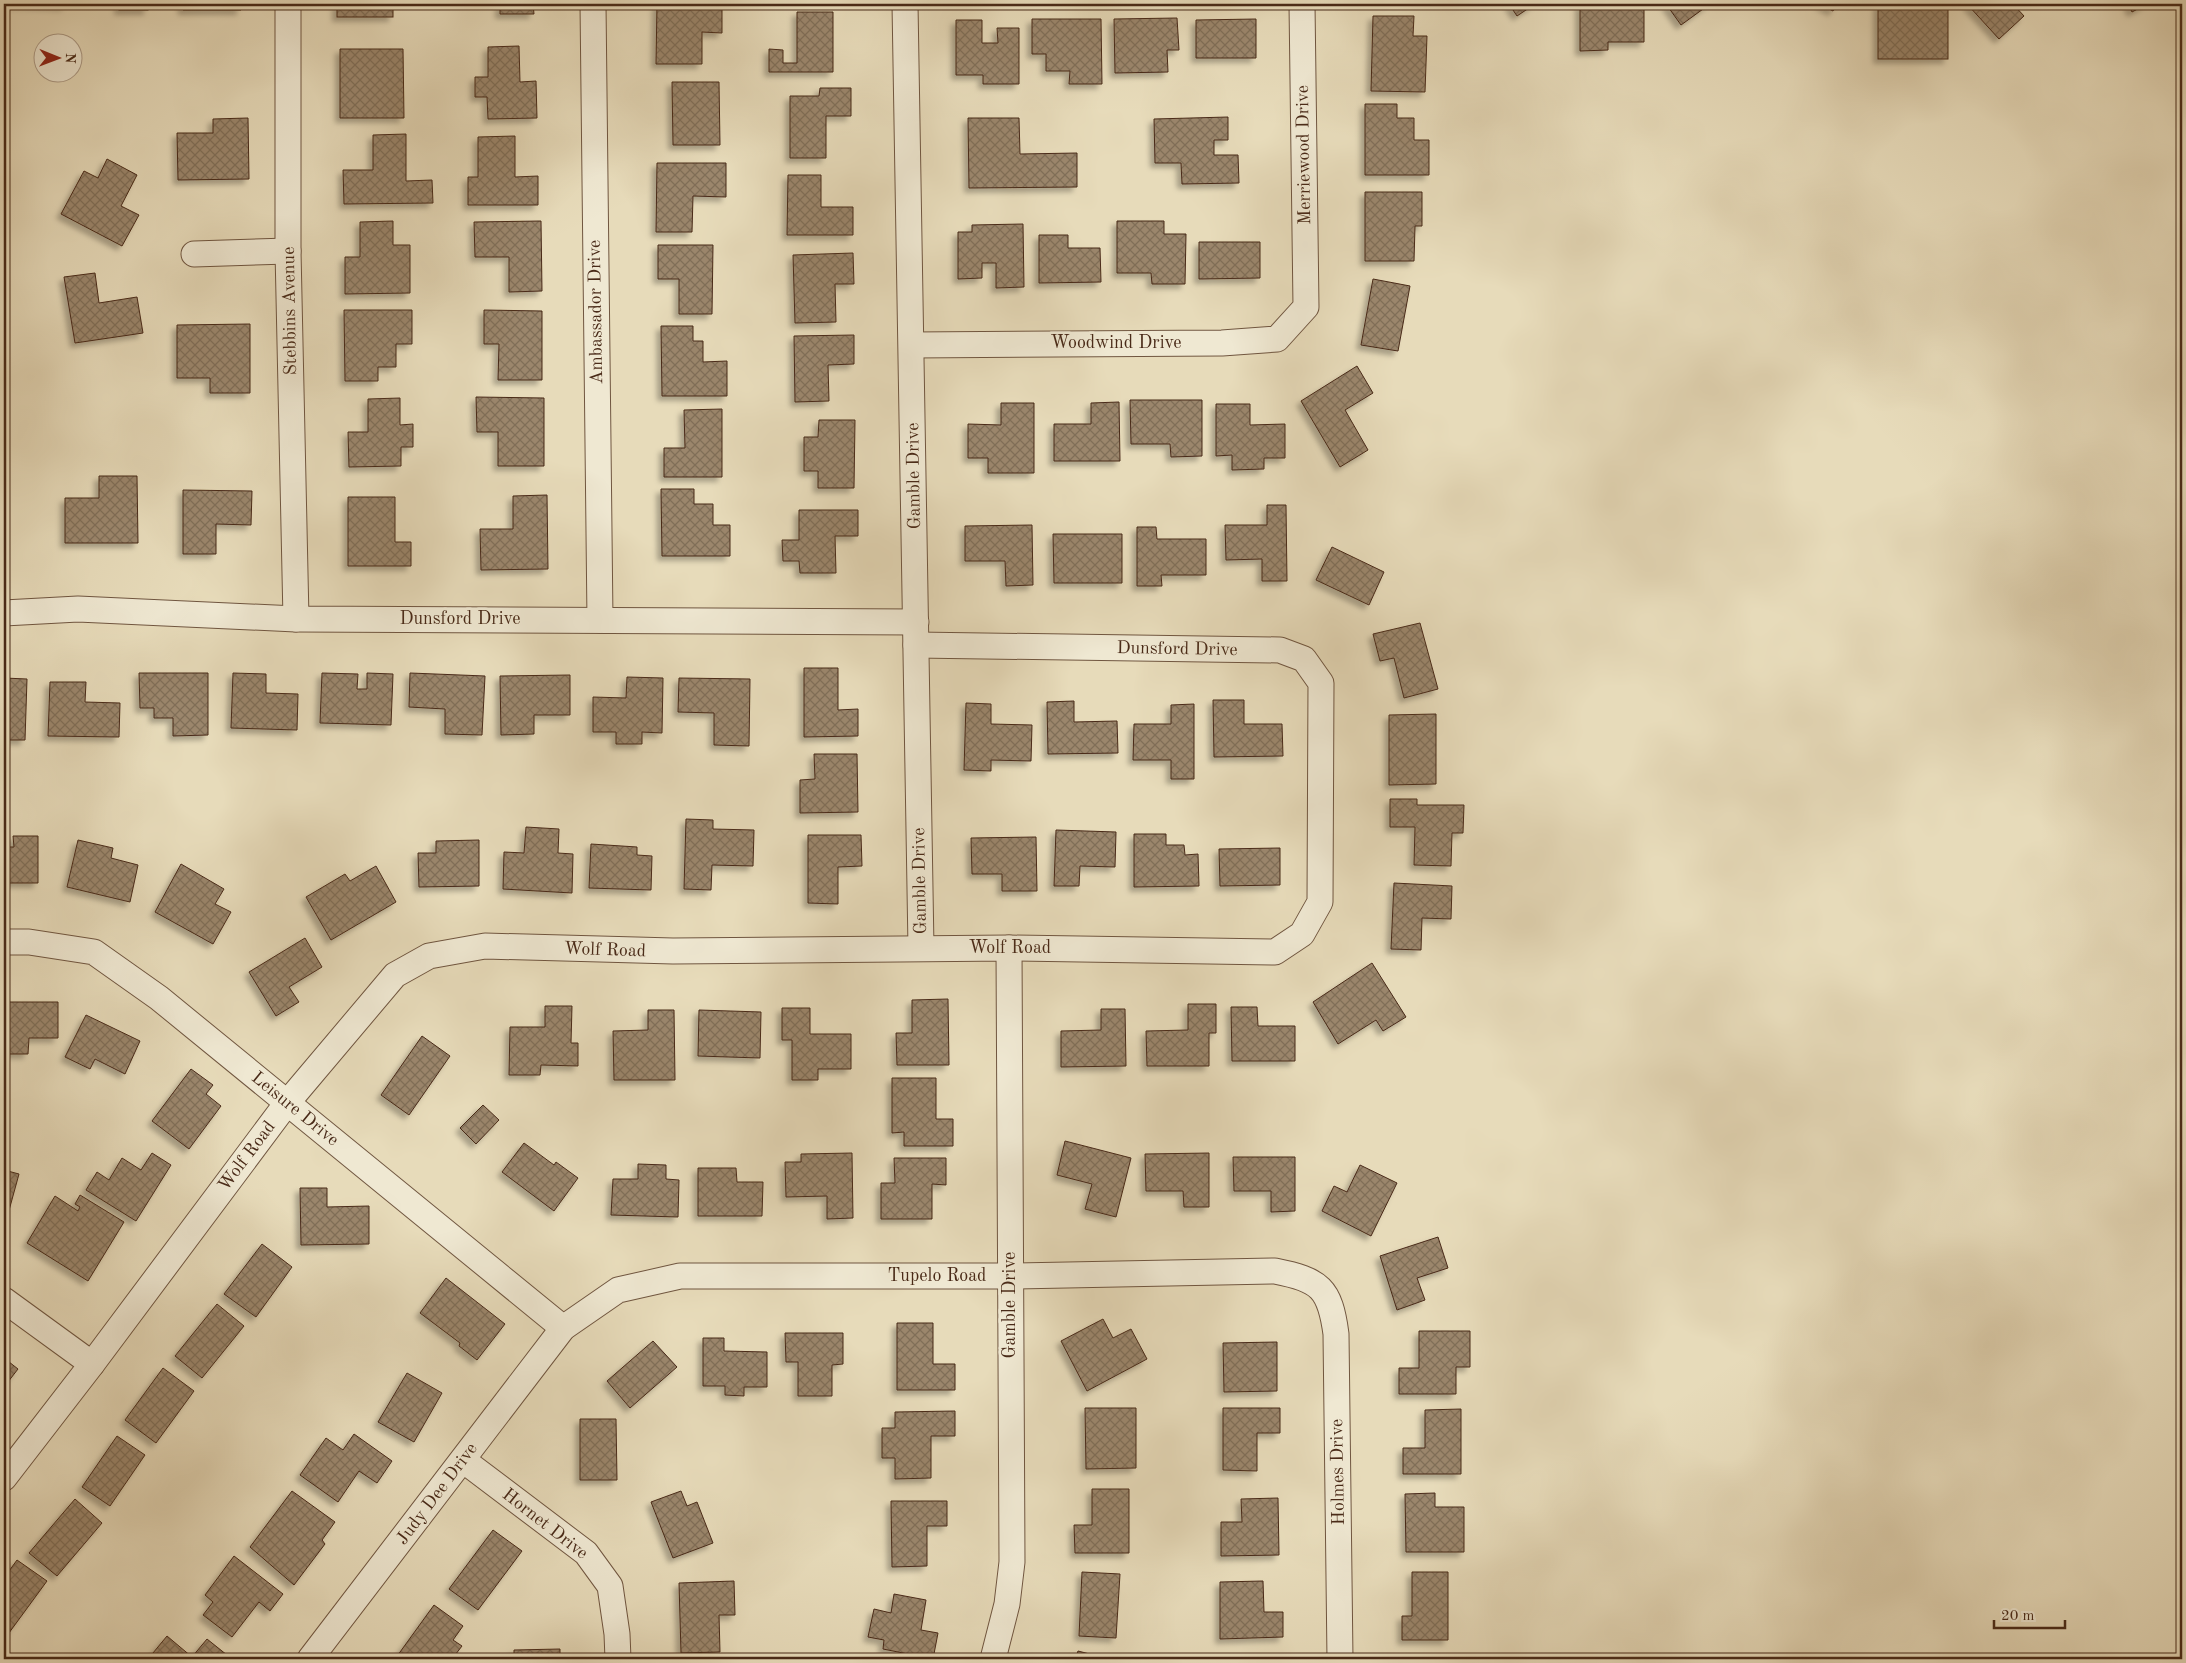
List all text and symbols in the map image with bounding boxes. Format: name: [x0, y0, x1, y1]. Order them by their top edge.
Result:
north arrow: [32, 32, 82, 82]
text: N: [63, 53, 77, 64]
street label: Merriewood Drive: [1294, 85, 1314, 225]
street label: Ambassador Drive: [586, 240, 606, 384]
street label: Stebbins Avenue: [280, 246, 300, 376]
street label: Woodwind Drive: [1051, 334, 1181, 352]
street label: Gamble Drive: [904, 422, 924, 530]
street label: Dunsford Drive: [399, 610, 521, 628]
street label: Dunsford Drive: [1116, 639, 1238, 659]
street label: Gamble Drive: [910, 827, 930, 935]
street label: Wolf Road: [969, 939, 1051, 957]
street label: Wolf Road: [564, 940, 646, 960]
street label: Leisure Drive: [248, 1068, 342, 1150]
street label: Wolf Road: [215, 1118, 279, 1194]
street label: Gamble Drive: [1001, 1252, 1019, 1358]
street label: Tupelo Road: [888, 1267, 987, 1285]
street label: Holmes Drive: [1328, 1419, 1348, 1525]
street label: Judy Dee Drive: [393, 1440, 481, 1548]
street label: Hornet Drive: [499, 1485, 591, 1563]
scale bar: [1994, 1598, 2065, 1630]
text: 20 m: [2001, 1609, 2035, 1624]

